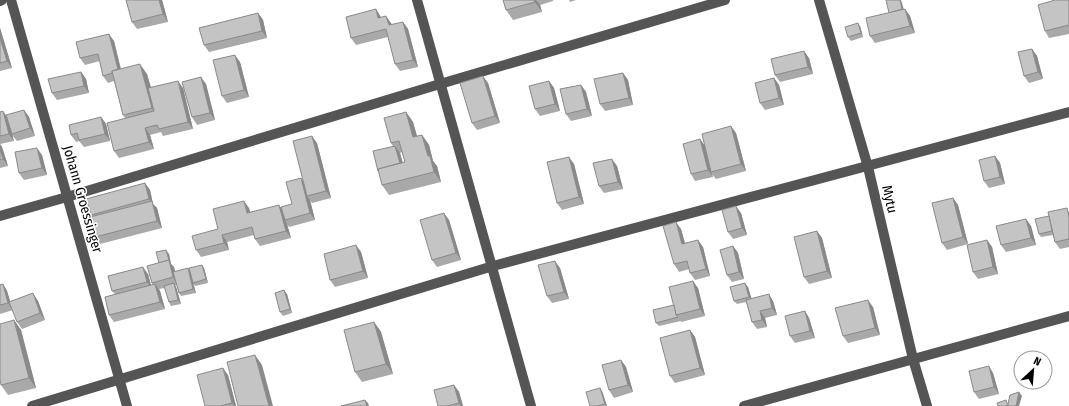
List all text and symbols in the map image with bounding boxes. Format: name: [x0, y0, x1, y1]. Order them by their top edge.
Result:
street label: Johann Groessinger: [59, 143, 106, 255]
street label: Mytu: [878, 184, 901, 215]
north arrow: [1013, 350, 1053, 390]
text: N: [1031, 354, 1043, 369]

